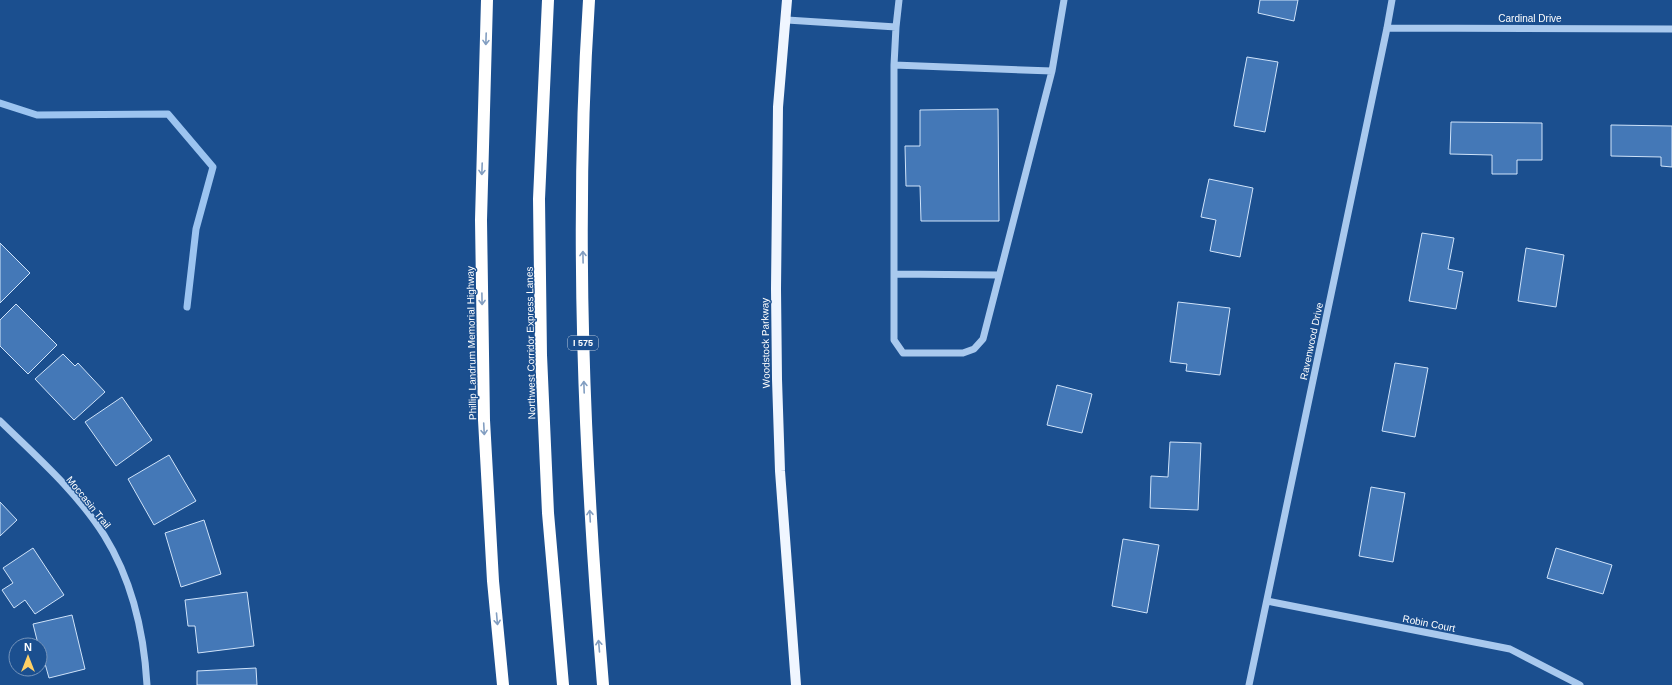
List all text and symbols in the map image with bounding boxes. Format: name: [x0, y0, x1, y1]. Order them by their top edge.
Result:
street label: Cardinal Drive: [1498, 13, 1562, 24]
one-way arrow: [482, 32, 490, 45]
one-way arrow: [479, 162, 486, 175]
one-way arrow: [579, 251, 586, 264]
street label: Phillip Landrum Memorial Highway: [465, 266, 478, 420]
street label: Northwest Corridor Express Lanes: [524, 266, 537, 419]
one-way arrow: [478, 292, 486, 305]
street label: Woodstock Parkway: [759, 298, 772, 388]
street label: Ravenwood Drive: [1298, 301, 1325, 381]
road number: I 575: [568, 336, 598, 350]
one-way arrow: [580, 381, 588, 394]
one-way arrow: [480, 422, 488, 435]
street label: Moccasin Trail: [64, 474, 113, 531]
one-way arrow: [586, 510, 594, 523]
one-way arrow: [493, 612, 500, 625]
street label: Robin Court: [1402, 613, 1456, 634]
north arrow: [8, 637, 48, 677]
one-way arrow: [596, 640, 603, 653]
text: N: [24, 641, 32, 653]

